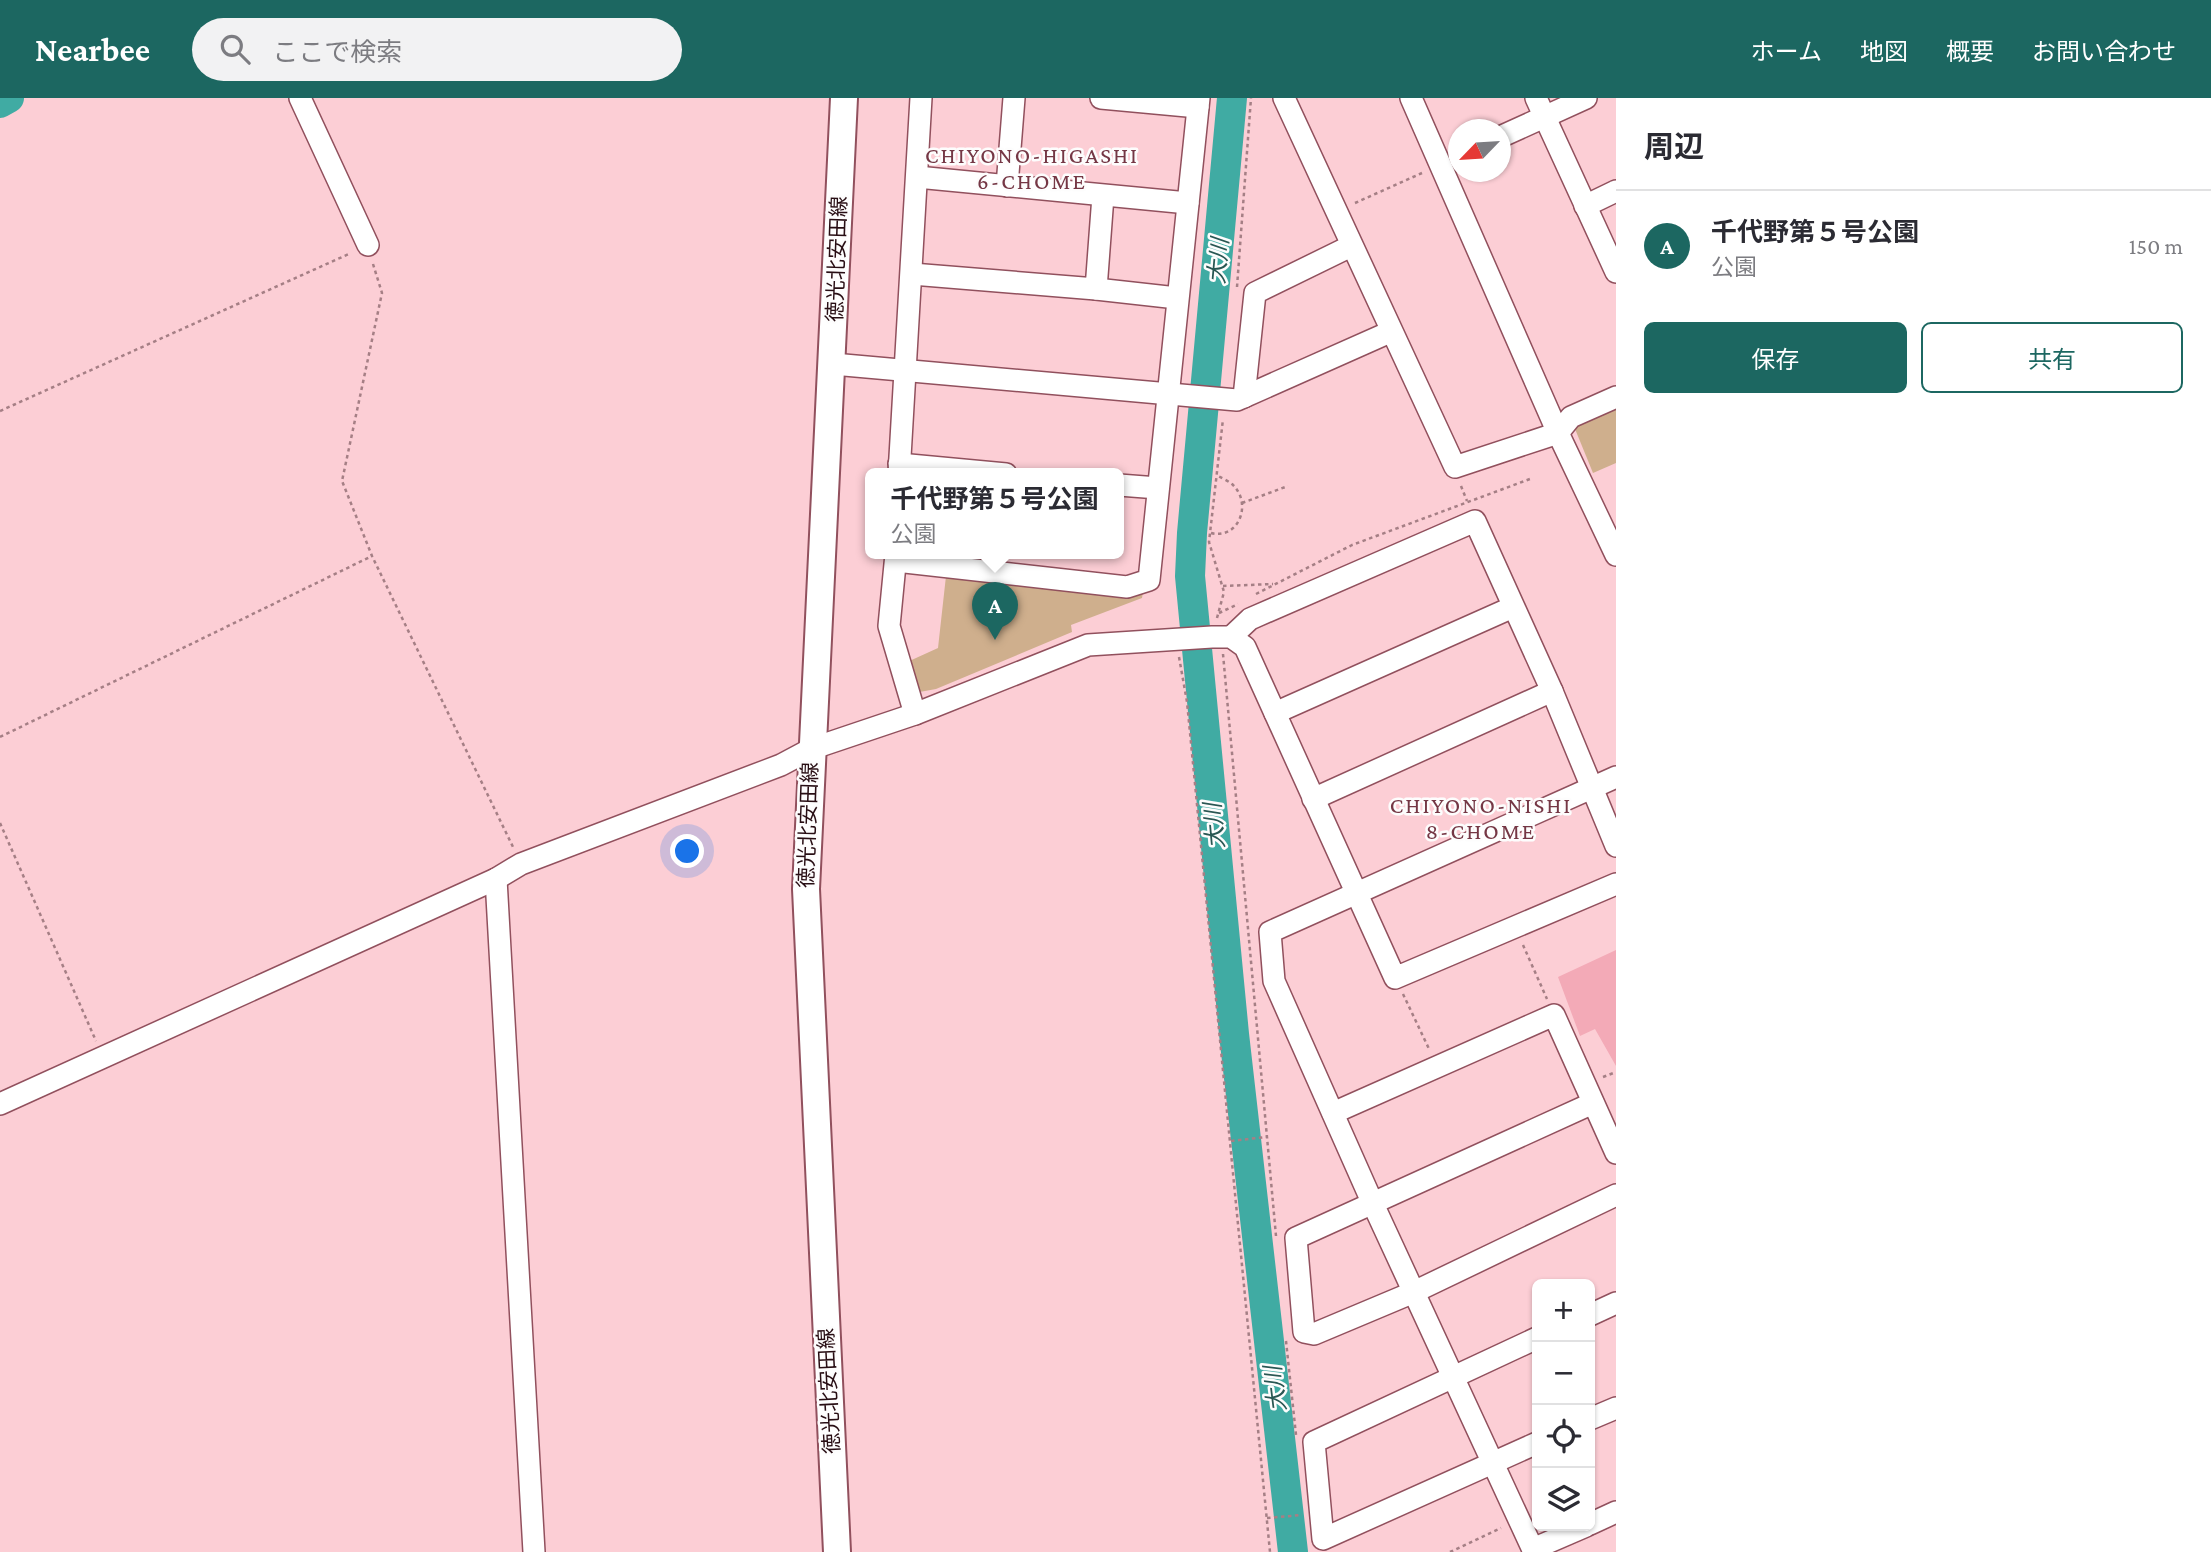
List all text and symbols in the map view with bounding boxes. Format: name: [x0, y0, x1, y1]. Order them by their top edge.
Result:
search box: [192, 18, 682, 81]
icon: search: [216, 30, 254, 68]
text: Nearbee: [35, 31, 150, 68]
text: ここで検索: [272, 38, 402, 67]
text: ホーム: [1751, 38, 1822, 65]
text: 地図: [1860, 38, 1908, 65]
text: 概要: [1946, 38, 1994, 65]
text: お問い合わせ: [2032, 38, 2176, 65]
north arrow: [1448, 119, 1511, 182]
text: 周辺: [1644, 130, 1704, 163]
district label: CHIYONO-HIGASHI 6-CHOME: [925, 142, 1139, 194]
street label: 徳光北安田線: [823, 196, 851, 322]
text: 千代野第５号公園: [1711, 218, 1919, 247]
text: A: [1660, 233, 1674, 259]
text: 150 m: [2129, 233, 2183, 259]
water label: 大川: [1203, 234, 1233, 285]
text: 公園: [1711, 254, 1757, 280]
button: 保存: [1644, 322, 1907, 393]
button: 共有: [1921, 322, 2183, 393]
popup: [865, 468, 1124, 559]
text: 千代野第５号公園: [890, 485, 1099, 514]
text: 公園: [890, 521, 936, 547]
pin: A: [972, 582, 1018, 640]
street label: 徳光北安田線: [794, 762, 822, 888]
district label: CHIYONO-NISHI 8-CHOME: [1390, 792, 1572, 844]
water label: 大川: [1199, 799, 1229, 850]
your location: [670, 834, 704, 868]
map controls: [1532, 1279, 1595, 1531]
button: +: [1532, 1279, 1595, 1342]
street label: 徳光北安田線: [814, 1327, 844, 1455]
button: −: [1532, 1342, 1595, 1405]
water label: 大川: [1259, 1362, 1291, 1413]
button: locate: [1532, 1405, 1595, 1468]
button: layers: [1532, 1468, 1595, 1531]

